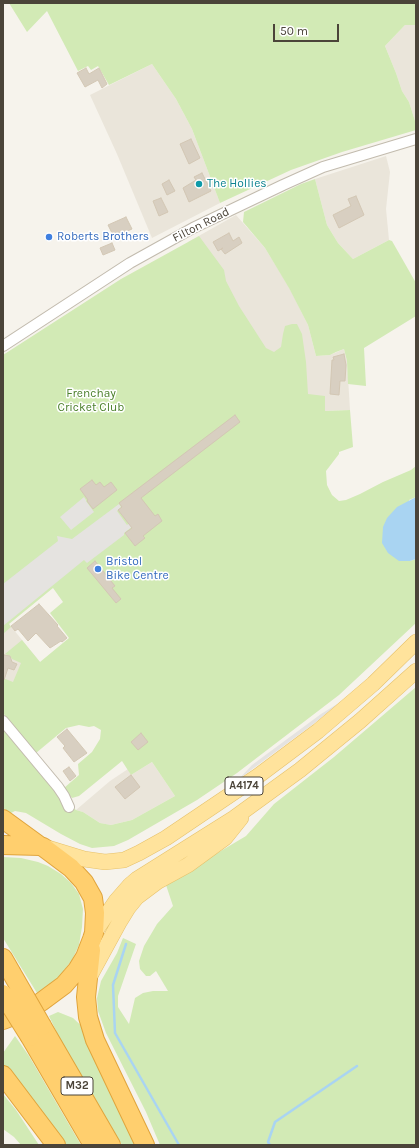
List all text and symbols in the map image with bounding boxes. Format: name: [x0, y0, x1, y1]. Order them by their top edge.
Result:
scale bar: [275, 16, 341, 42]
text: 50 m: [280, 24, 308, 38]
place label: The Hollies: [207, 177, 267, 191]
marker: The Hollies: [194, 179, 204, 189]
street label: Filton Road: [170, 205, 232, 245]
place label: Roberts Brothers: [57, 230, 149, 244]
marker: Roberts Brothers: [44, 232, 54, 242]
park label: Frenchay Cricket Club: [58, 387, 124, 415]
place label: Bristol Bike Centre: [106, 555, 169, 583]
marker: Bristol Bike Centre: [93, 564, 103, 574]
road number: A4174: [225, 777, 263, 795]
road number: M32: [61, 1077, 93, 1095]

